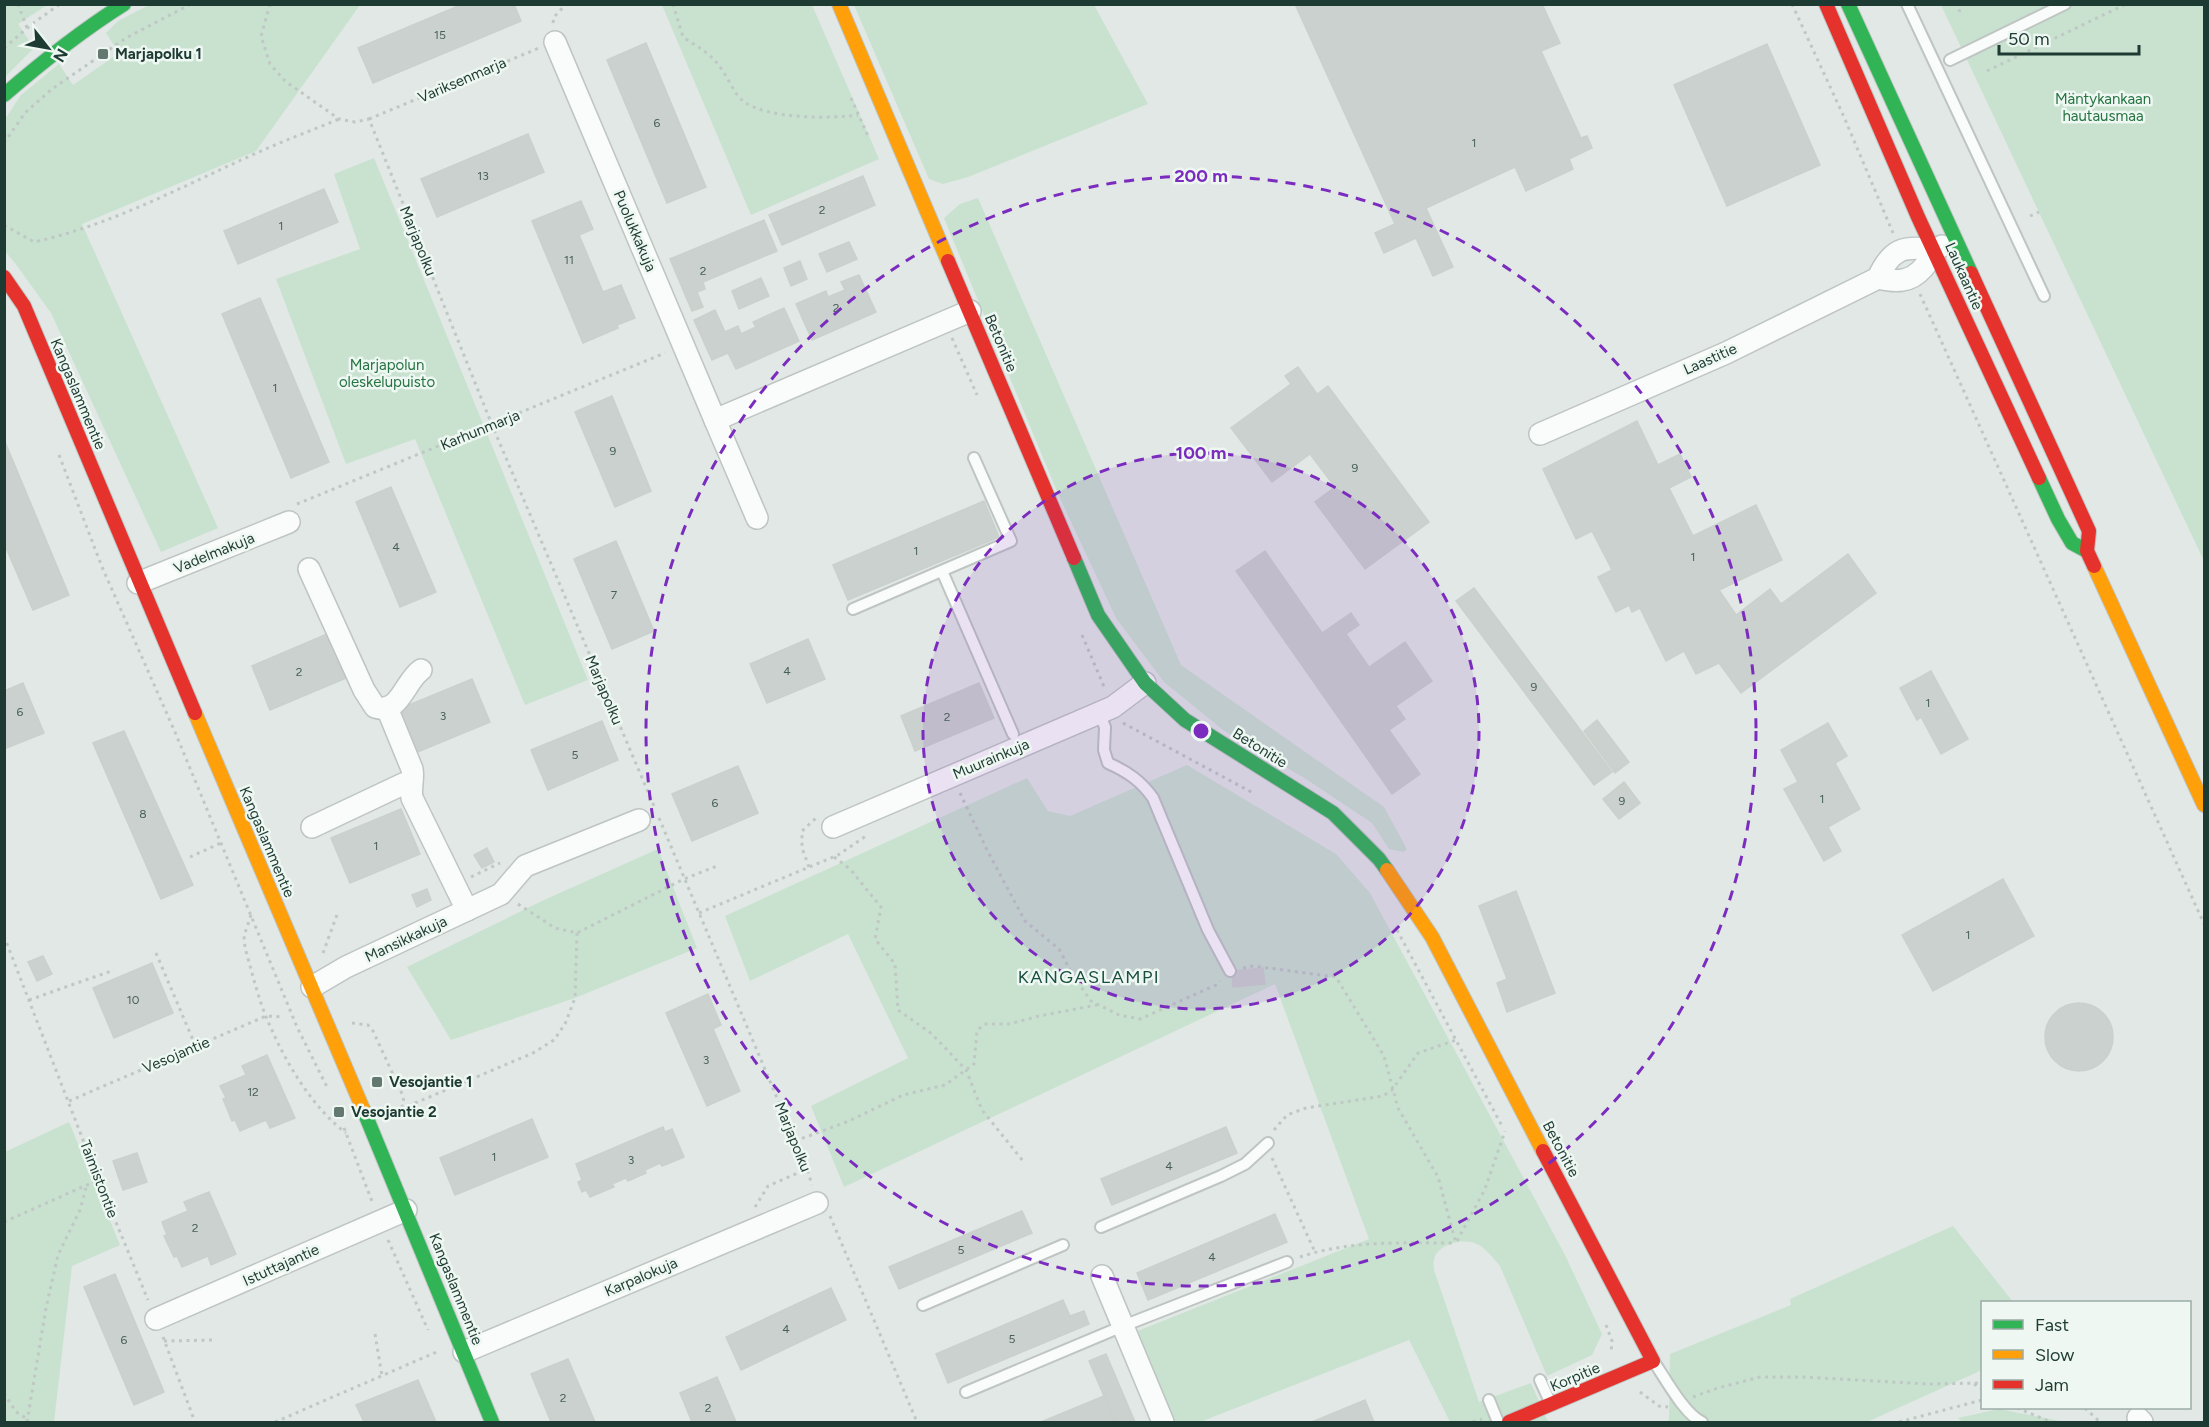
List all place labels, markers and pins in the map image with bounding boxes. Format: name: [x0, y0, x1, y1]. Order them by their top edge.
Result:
place label: Marjapolku 1: [115, 45, 202, 63]
marker: Marjapolku 1: [96, 47, 110, 61]
centre of rings: [1191, 721, 1211, 741]
place label: Vesojantie 1: [389, 1073, 472, 1091]
marker: Vesojantie 1: [370, 1075, 384, 1089]
place label: Vesojantie 2: [351, 1103, 437, 1121]
marker: Vesojantie 2: [332, 1105, 346, 1119]

